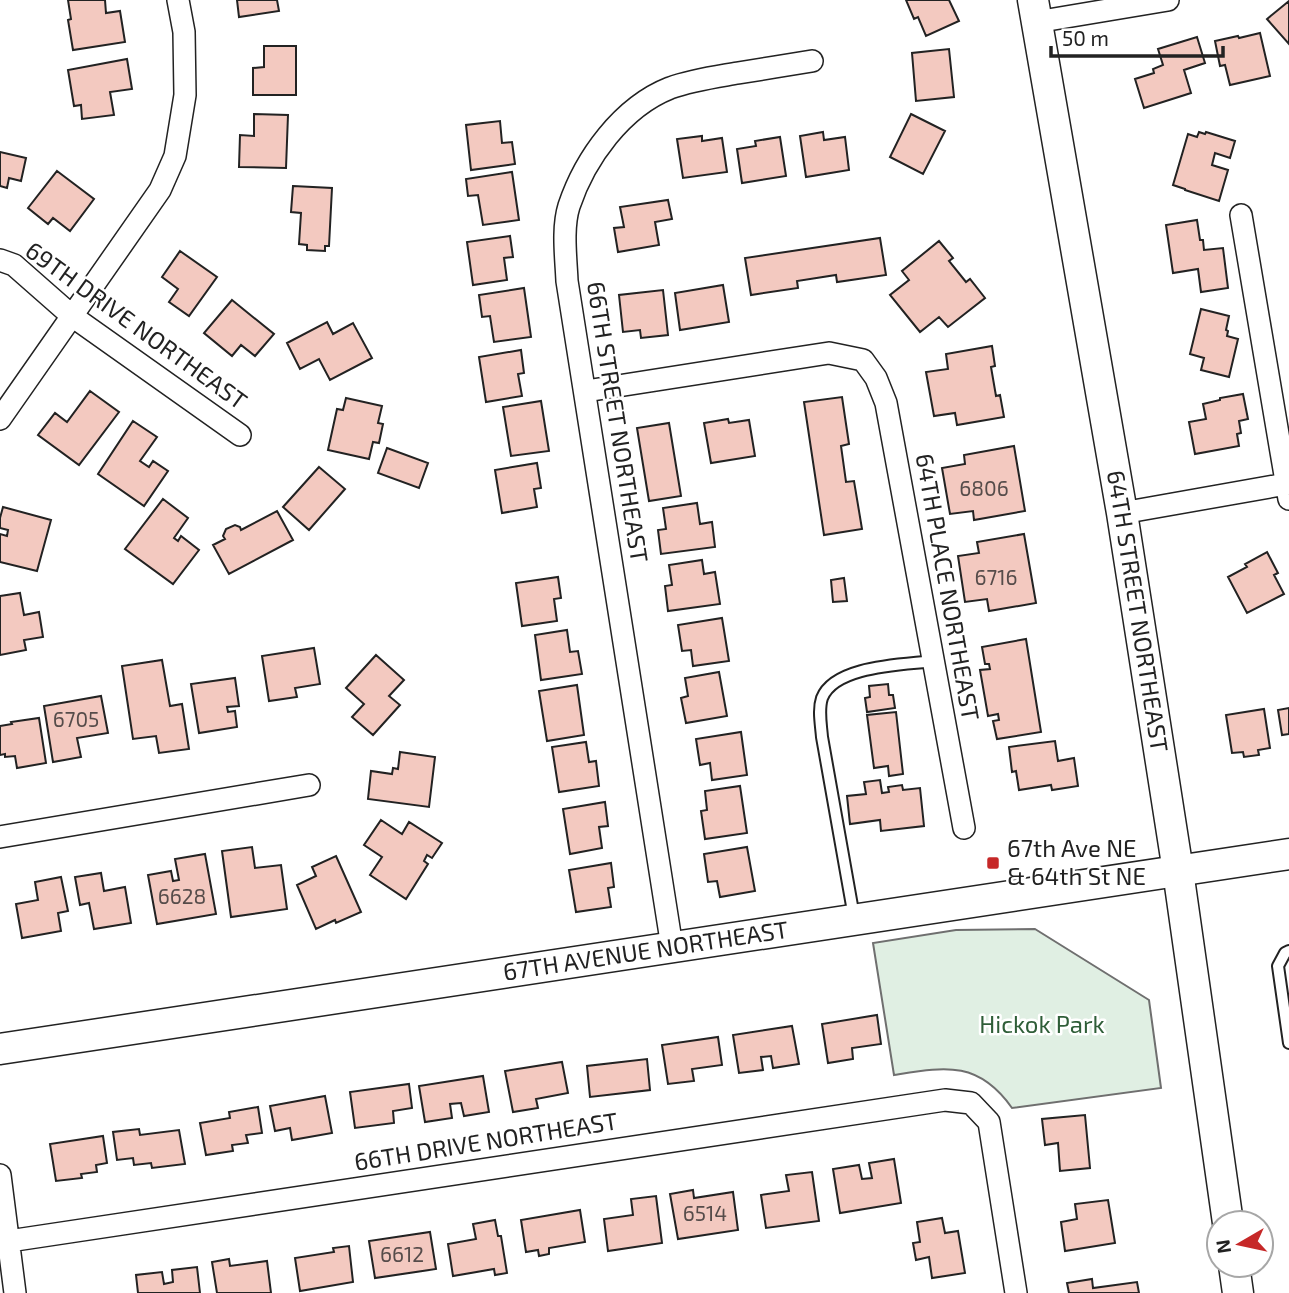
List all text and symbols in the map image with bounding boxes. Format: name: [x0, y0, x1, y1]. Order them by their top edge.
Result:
scale bar: [1051, 14, 1222, 58]
text: 50 m: [1062, 25, 1109, 50]
street label: 69TH DRIVE NORTHEAST: [21, 235, 253, 415]
street label: 66TH STREET NORTHEAST: [582, 279, 655, 564]
street label: 64TH PLACE NORTHEAST: [911, 451, 986, 723]
street label: 64TH STREET NORTHEAST: [1102, 468, 1175, 754]
house number: 6806: [959, 475, 1009, 500]
house number: 6716: [974, 564, 1018, 589]
house number: 6705: [53, 706, 99, 731]
place label: 67th Ave NE & 64th St NE: [1007, 833, 1146, 890]
marker: 67th Ave NE & 64th St NE: [985, 855, 1001, 871]
house number: 6628: [158, 883, 206, 908]
street label: 67TH AVENUE NORTHEAST: [501, 914, 790, 986]
park label: Hickok Park: [979, 1009, 1105, 1038]
street label: 66TH DRIVE NORTHEAST: [352, 1105, 620, 1176]
house number: 6514: [683, 1200, 727, 1225]
north arrow: [1205, 1209, 1275, 1279]
text: N: [1210, 1238, 1235, 1255]
house number: 6612: [380, 1241, 424, 1266]

